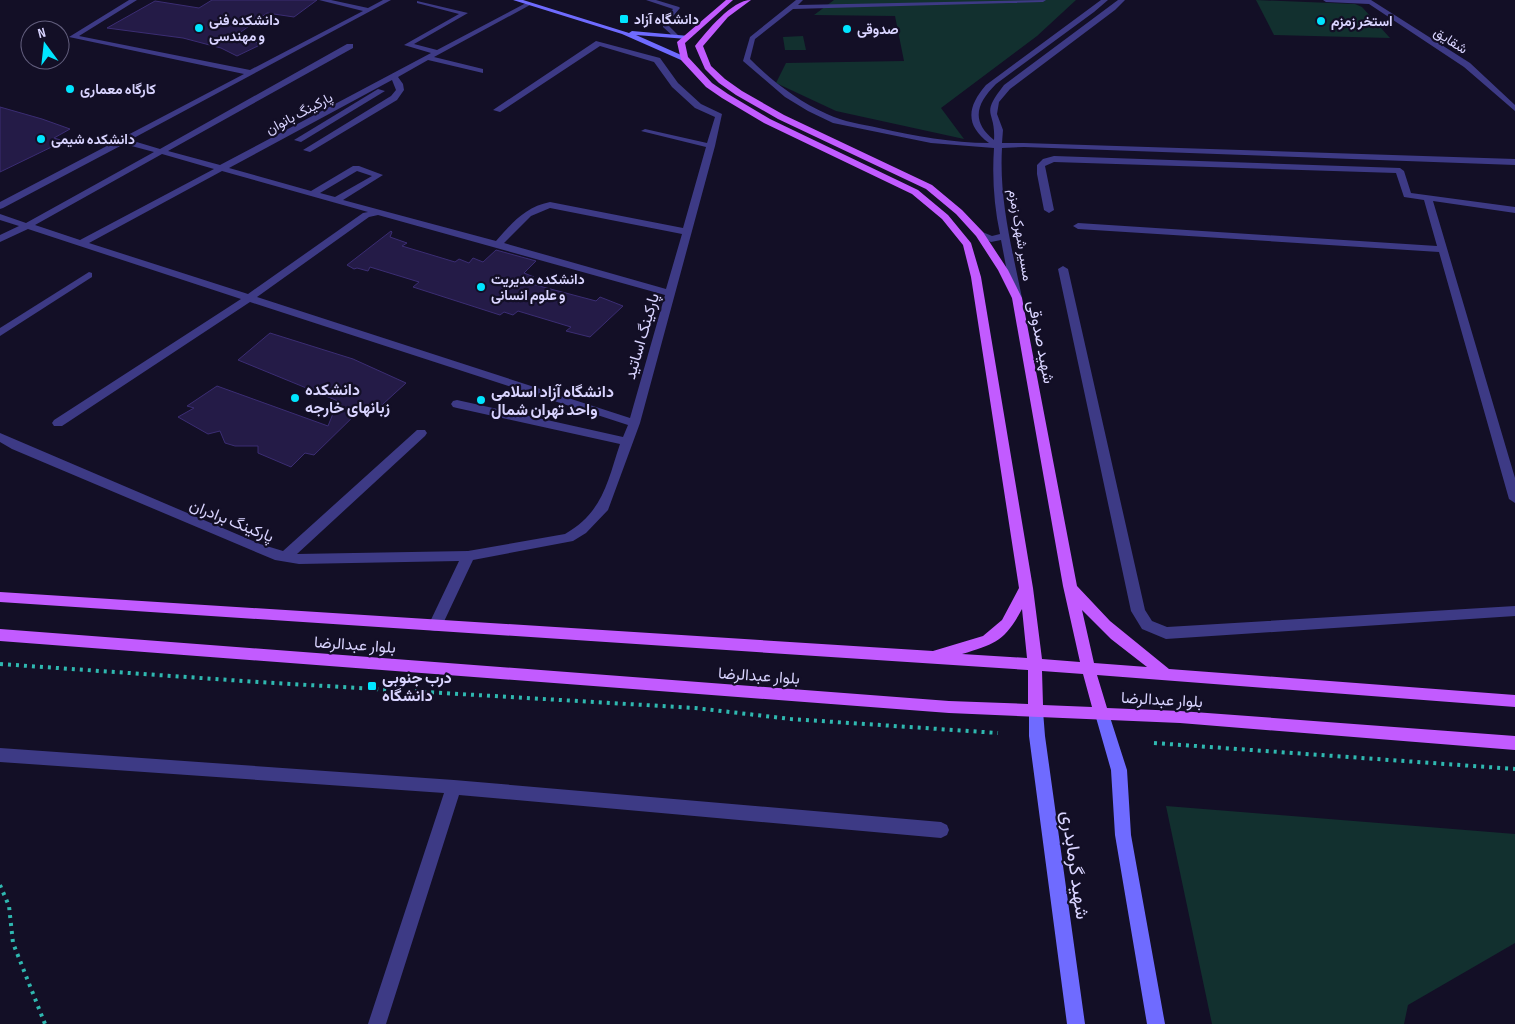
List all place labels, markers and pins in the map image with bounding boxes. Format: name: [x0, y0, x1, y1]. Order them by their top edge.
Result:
place label: دانشگاه آزاد: [634, 11, 699, 28]
place label: دانشکده فنی و مهندسی: [209, 12, 280, 45]
marker: دانشگاه آزاد: [618, 13, 630, 25]
place label: استخر زمزم: [1331, 13, 1393, 30]
marker: استخر زمزم: [1315, 15, 1327, 27]
place label: صدوقی: [857, 21, 899, 38]
marker: دانشکده فنی و مهندسی: [193, 22, 205, 34]
marker: صدوقی: [841, 23, 853, 35]
place label: کارگاه معماری: [80, 81, 156, 98]
marker: کارگاه معماری: [64, 83, 76, 95]
place label: دانشکده شیمی: [51, 131, 135, 148]
marker: دانشکده شیمی: [35, 133, 47, 145]
place label: دانشکده مدیریت و علوم انسانی: [491, 271, 585, 304]
marker: دانشکده مدیریت و علوم انسانی: [475, 281, 487, 293]
place label: دانشکده زبانهای خارجه: [305, 381, 390, 418]
place label: دانشگاه آزاد اسلامی واحد تهران شمال: [491, 383, 614, 420]
marker: دانشکده زبانهای خارجه: [289, 392, 301, 404]
marker: دانشگاه آزاد اسلامی واحد تهران شمال: [475, 394, 487, 406]
place label: درب جنوبی دانشگاه: [382, 669, 452, 706]
marker: درب جنوبی دانشگاه: [366, 680, 378, 692]

